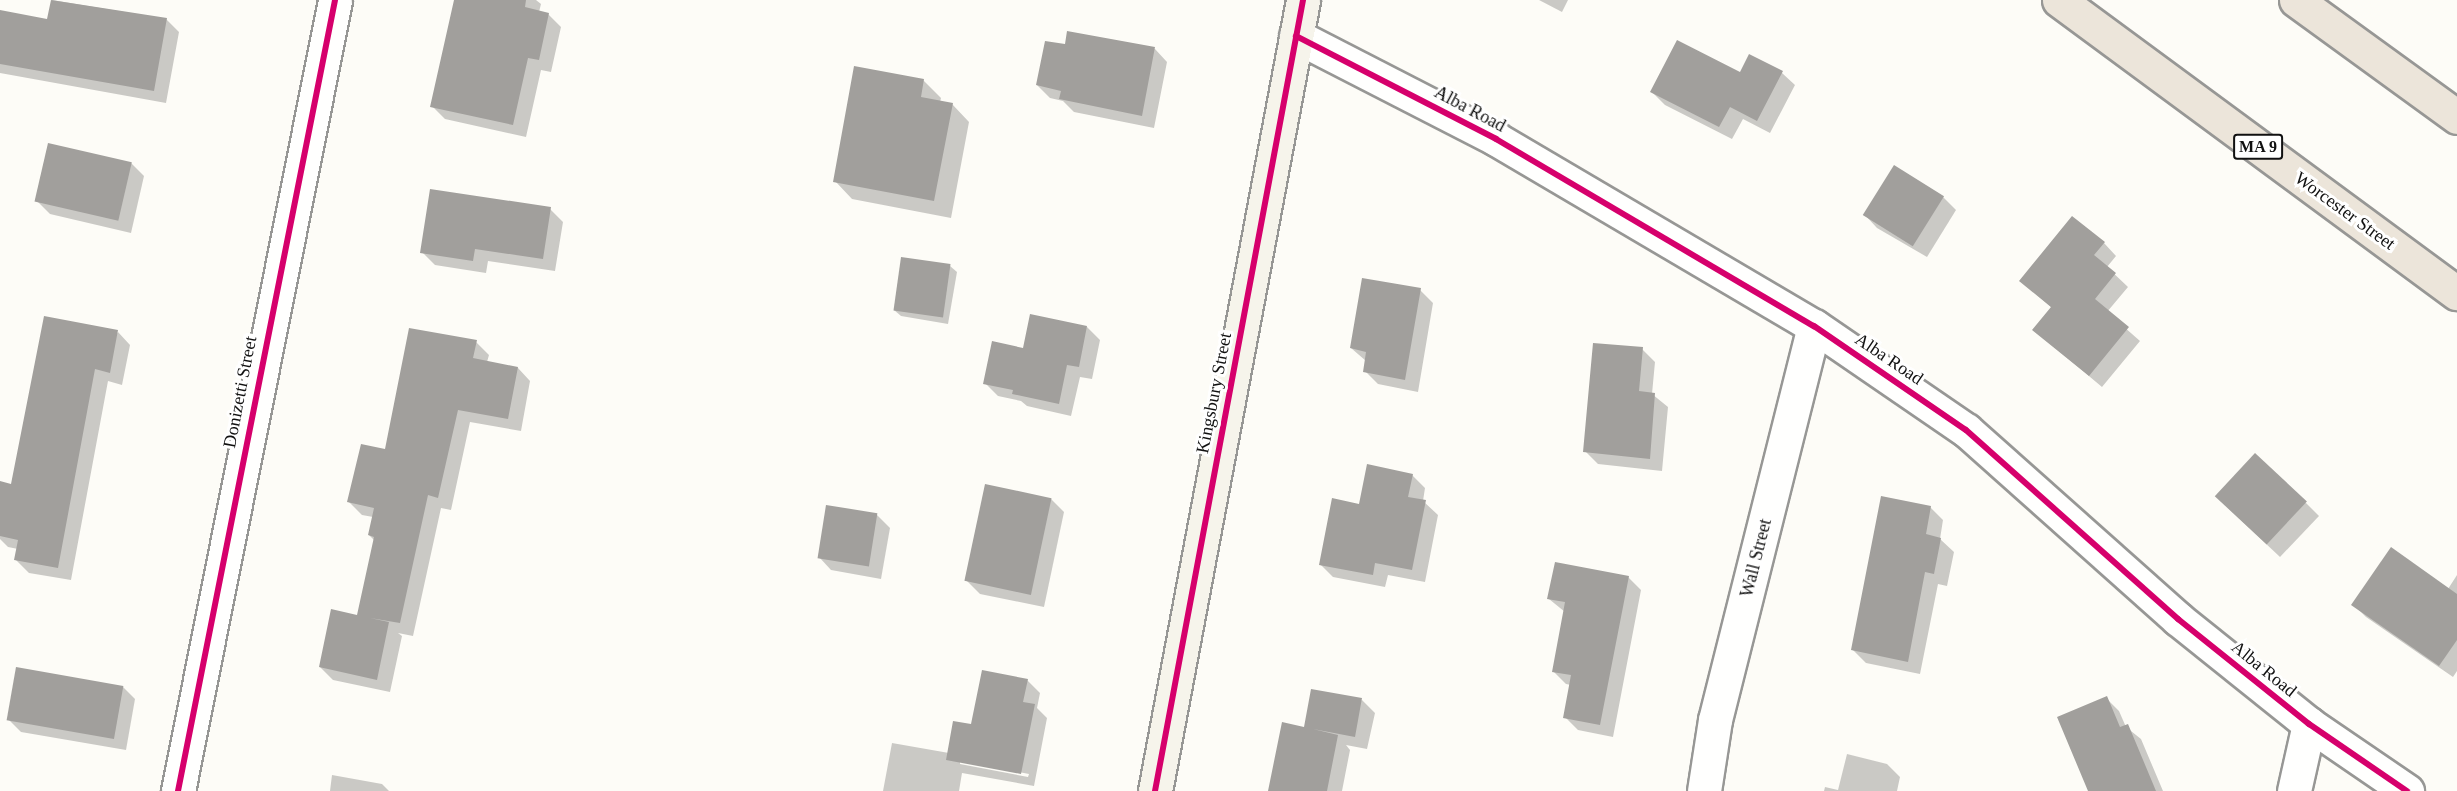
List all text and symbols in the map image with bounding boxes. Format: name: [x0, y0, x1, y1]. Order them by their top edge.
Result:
street label: Alba Road: [1431, 81, 1509, 137]
road number: MA 9: [2232, 134, 2284, 160]
street label: Worcester Street: [2291, 167, 2399, 255]
street label: Alba Road: [1851, 328, 1927, 390]
street label: Kingsbury Street: [1192, 331, 1236, 455]
street label: Donizetti Street: [219, 334, 261, 450]
street label: Wall Street: [1736, 517, 1776, 599]
street label: Alba Road: [2227, 636, 2301, 702]

